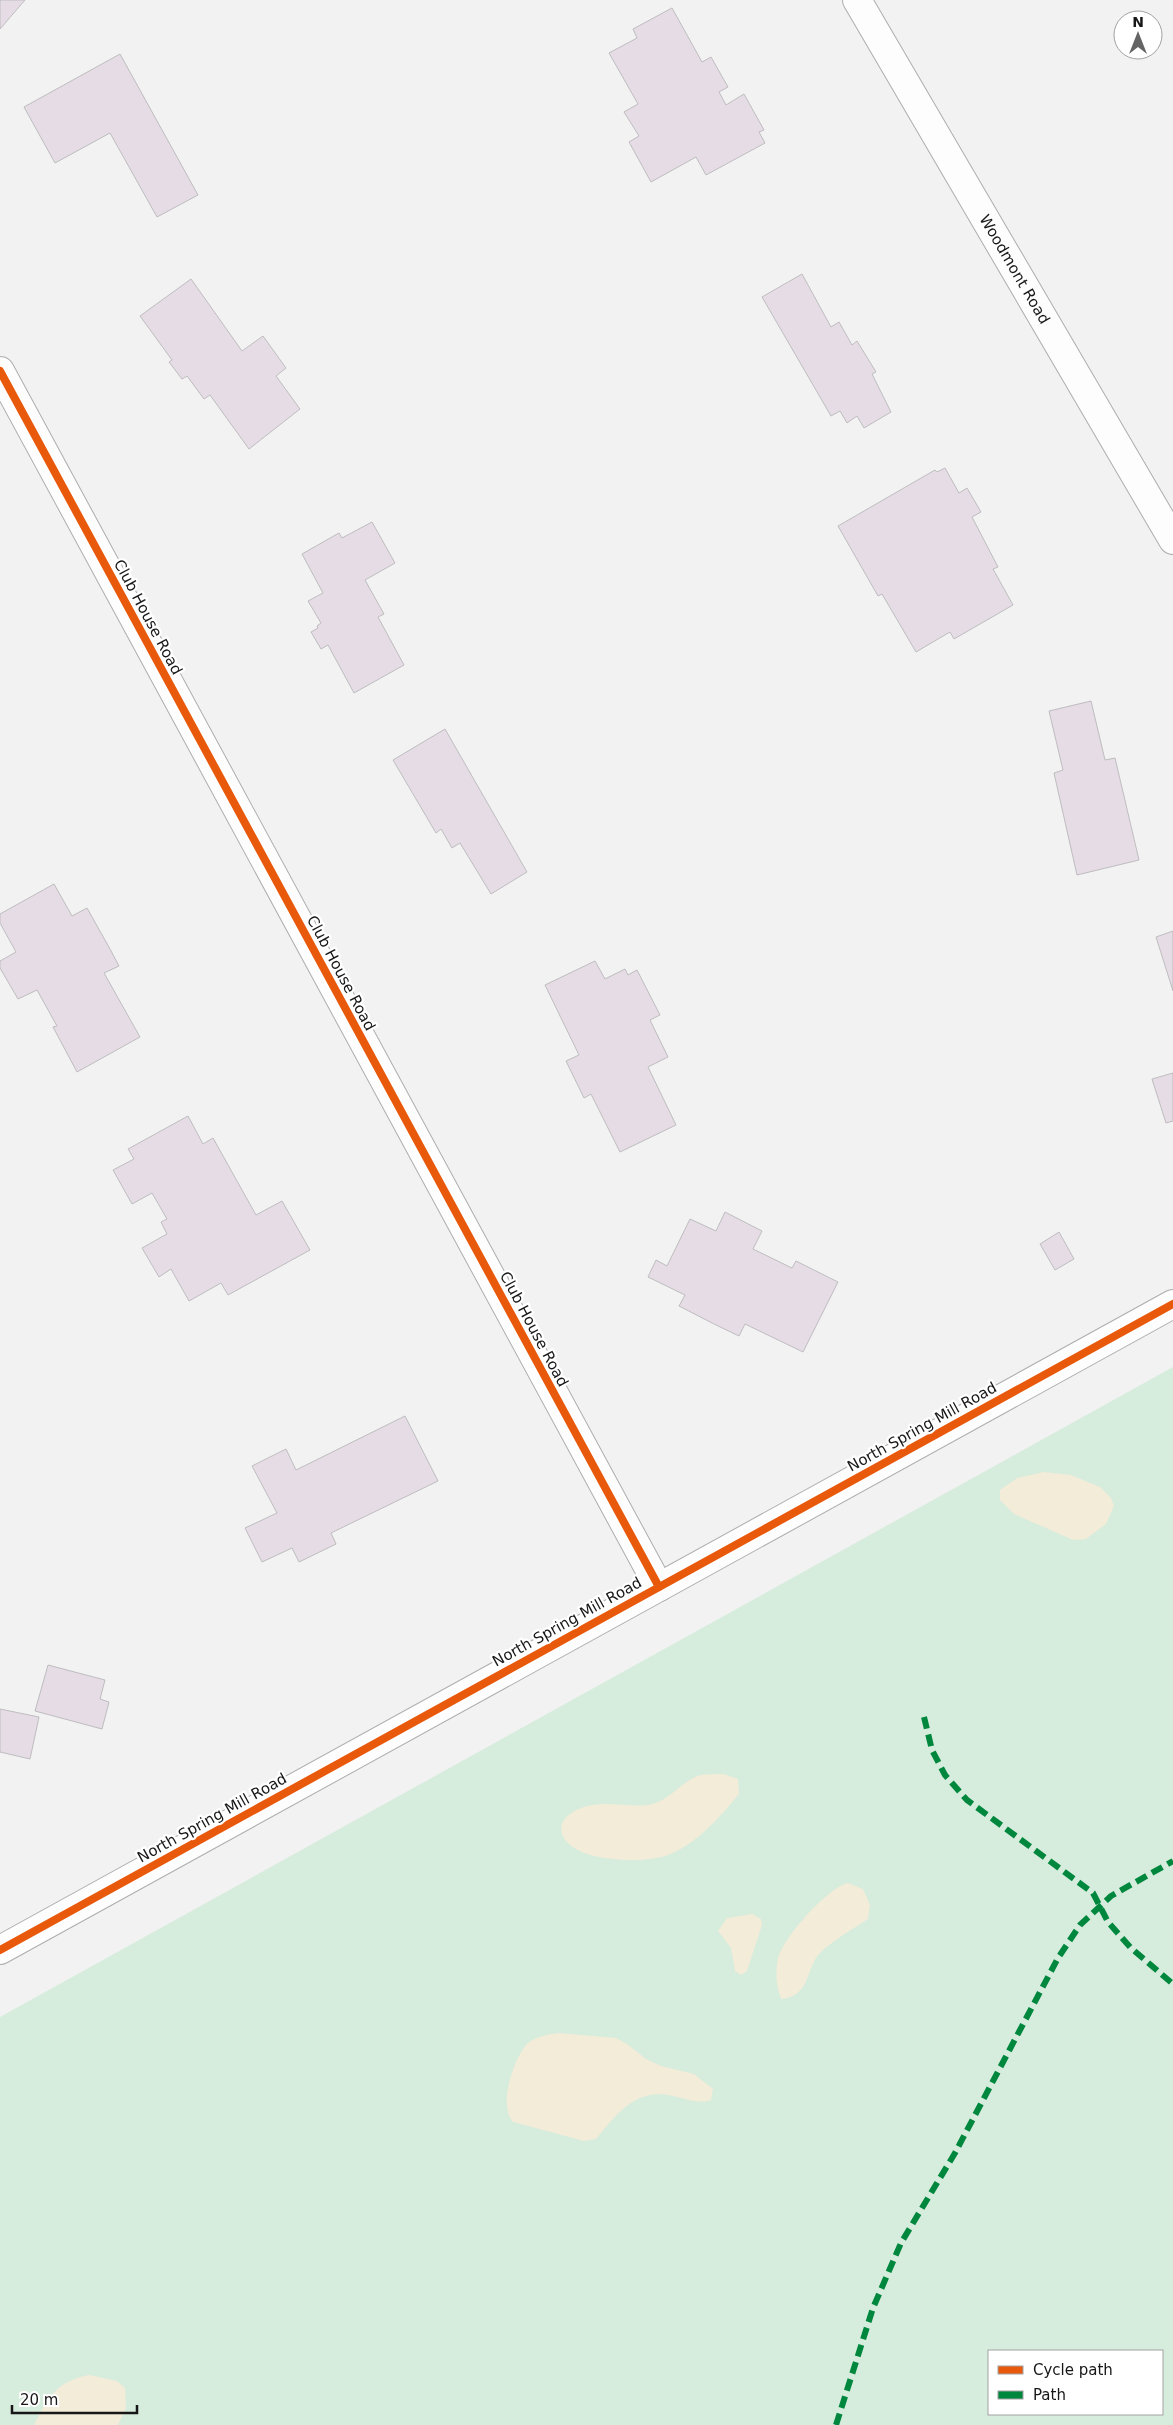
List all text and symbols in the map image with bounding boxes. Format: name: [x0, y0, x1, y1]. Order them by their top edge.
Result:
north arrow: [1113, 10, 1163, 60]
text: N: [1132, 14, 1144, 30]
street label: Woodmont Road: [976, 211, 1054, 327]
street label: Club House Road: [110, 556, 186, 678]
street label: Club House Road: [303, 912, 379, 1034]
street label: Club House Road: [496, 1268, 572, 1390]
street label: North Spring Mill Road: [844, 1378, 1000, 1476]
street label: North Spring Mill Road: [489, 1573, 645, 1671]
street label: North Spring Mill Road: [134, 1769, 290, 1867]
legend: [988, 2350, 1163, 2415]
text: Cycle path: [1033, 2361, 1113, 2379]
scale bar: [12, 2382, 138, 2414]
text: Path: [1033, 2386, 1066, 2404]
text: 20 m: [20, 2391, 58, 2409]

